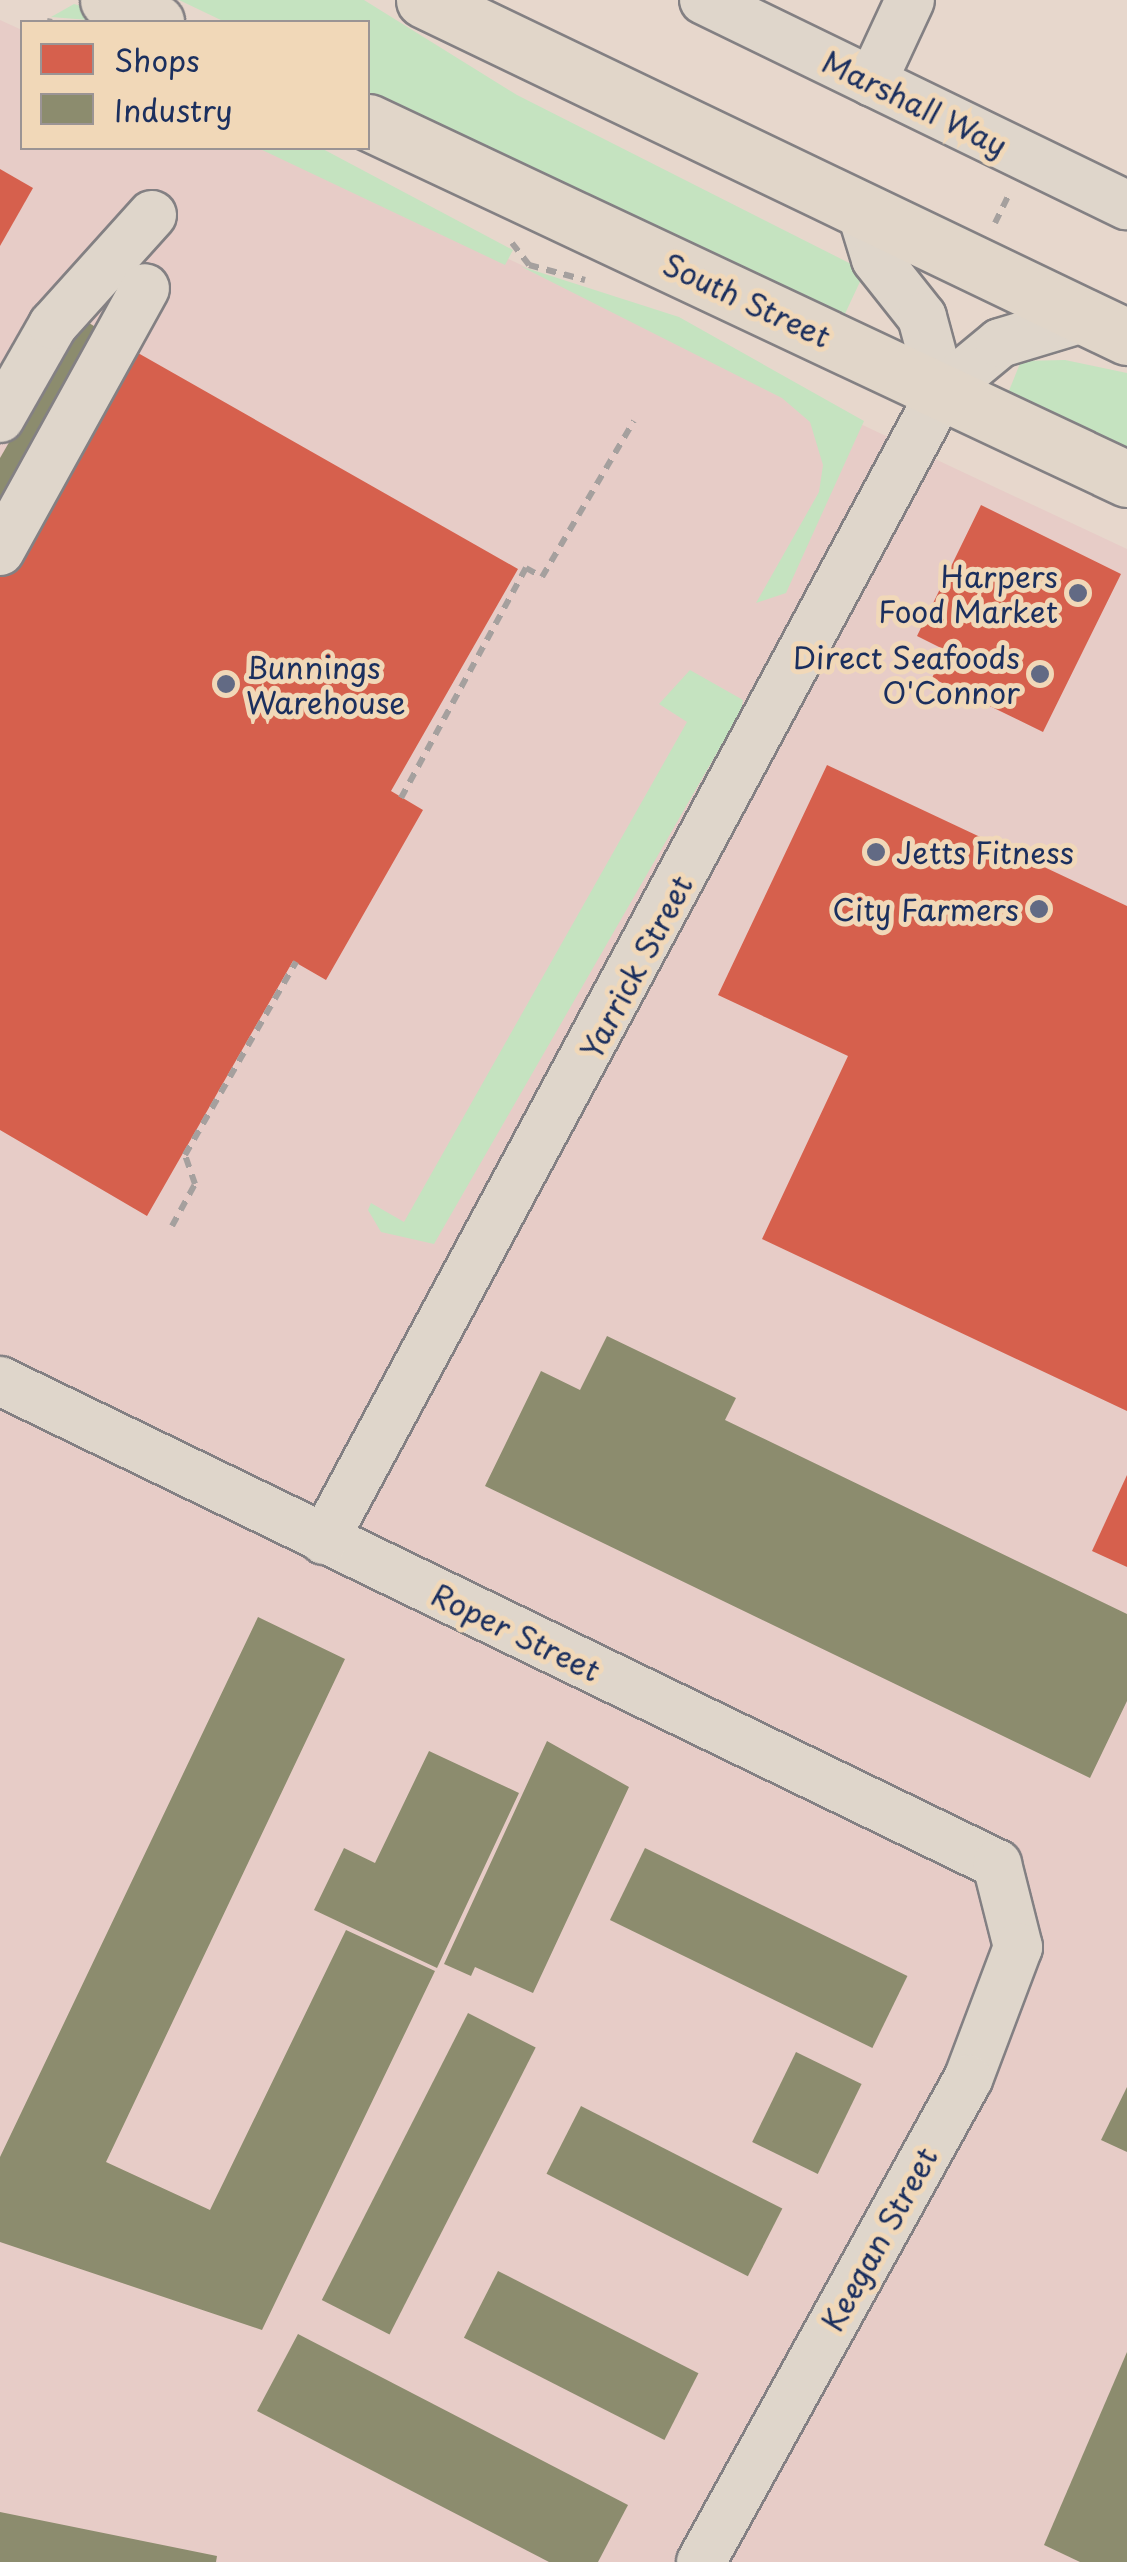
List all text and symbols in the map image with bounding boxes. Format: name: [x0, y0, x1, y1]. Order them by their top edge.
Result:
legend: [20, 20, 370, 150]
text: Shops: [114, 37, 200, 82]
street label: Marshall Way: [817, 43, 1013, 163]
text: Industry: [114, 87, 233, 132]
street label: South Street: [657, 245, 837, 355]
place label: Harpers Food Market: [875, 558, 1058, 628]
marker: Harpers Food Market: [1067, 582, 1089, 604]
place label: Direct Seafoods O'Connor: [793, 639, 1020, 710]
place label: Bunnings Warehouse: [246, 649, 406, 720]
marker: Direct Seafoods O'Connor: [1029, 663, 1051, 685]
marker: Bunnings Warehouse: [215, 673, 237, 695]
place label: Jetts Fitness: [896, 834, 1074, 870]
marker: Jetts Fitness: [865, 841, 887, 863]
street label: Yarrick Street: [572, 868, 700, 1066]
place label: City Farmers: [831, 891, 1019, 927]
marker: City Farmers: [1028, 898, 1050, 920]
street label: Roper Street: [426, 1576, 606, 1688]
street label: Keegan Street: [814, 2141, 944, 2337]

